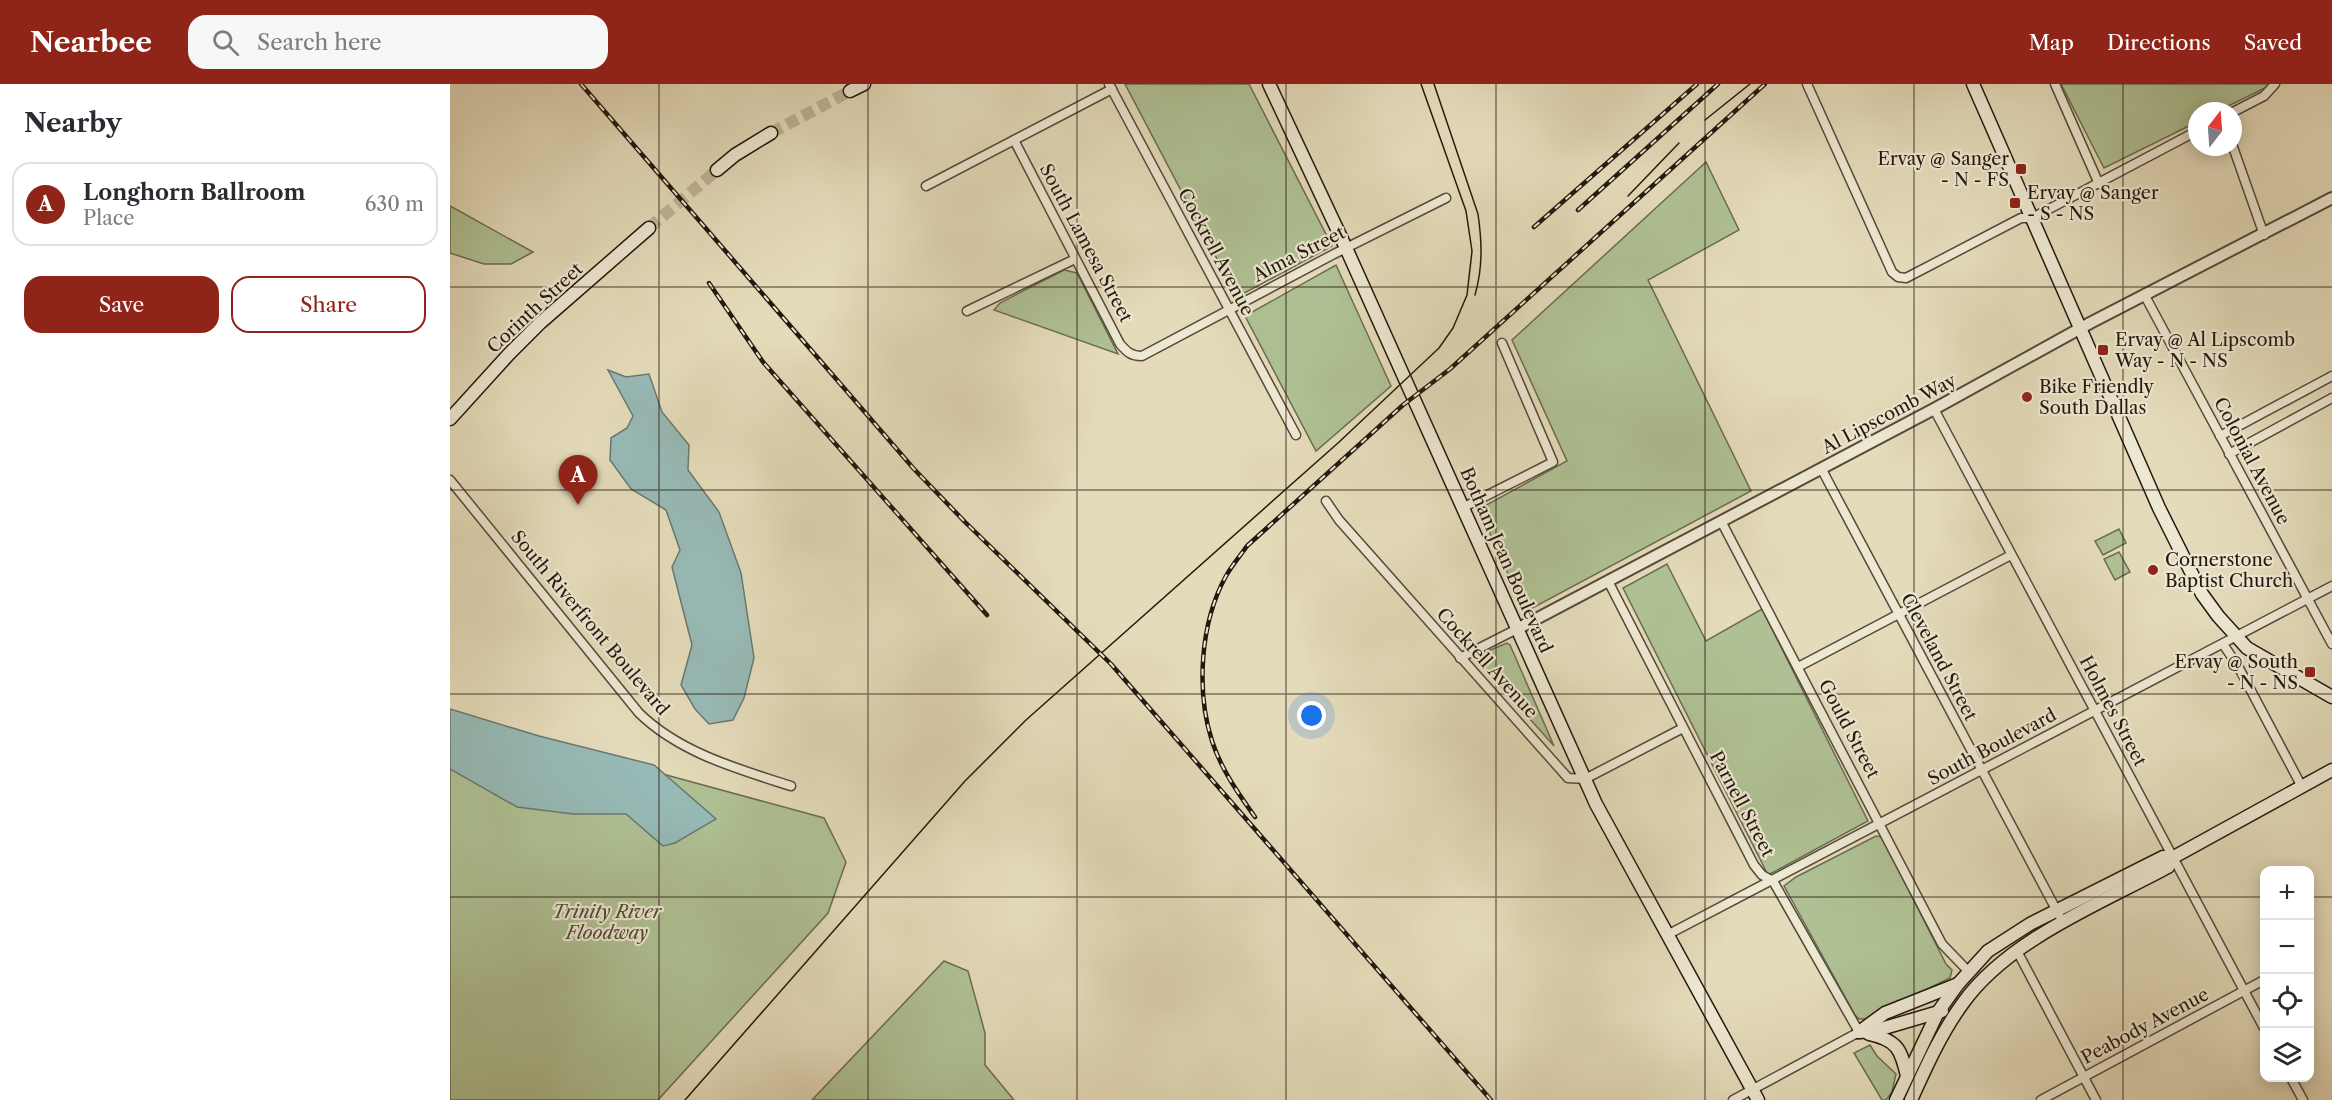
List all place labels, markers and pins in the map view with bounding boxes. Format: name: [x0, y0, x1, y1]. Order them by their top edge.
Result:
place label: Ervay @ Sanger - N - FS: [1877, 148, 2009, 191]
marker: Ervay @ Sanger - N - FS: [2014, 162, 2028, 176]
place label: Ervay @ Sanger - S - NS: [2027, 182, 2159, 225]
marker: Ervay @ Sanger - S - NS: [2008, 196, 2022, 210]
place label: Ervay @ Al Lipscomb Way - N - NS: [2114, 329, 2295, 372]
marker: Ervay @ Al Lipscomb Way - N - NS: [2096, 343, 2110, 357]
place label: Bike Friendly South Dallas: [2039, 376, 2155, 419]
marker: Bike Friendly South Dallas: [2020, 390, 2034, 404]
pin: A: [558, 456, 598, 505]
place label: Cornerstone Baptist Church: [2165, 549, 2293, 592]
marker: Cornerstone Baptist Church: [2146, 563, 2160, 577]
place label: Ervay @ South - N - NS: [2174, 651, 2298, 694]
marker: Ervay @ South - N - NS: [2303, 665, 2317, 679]

